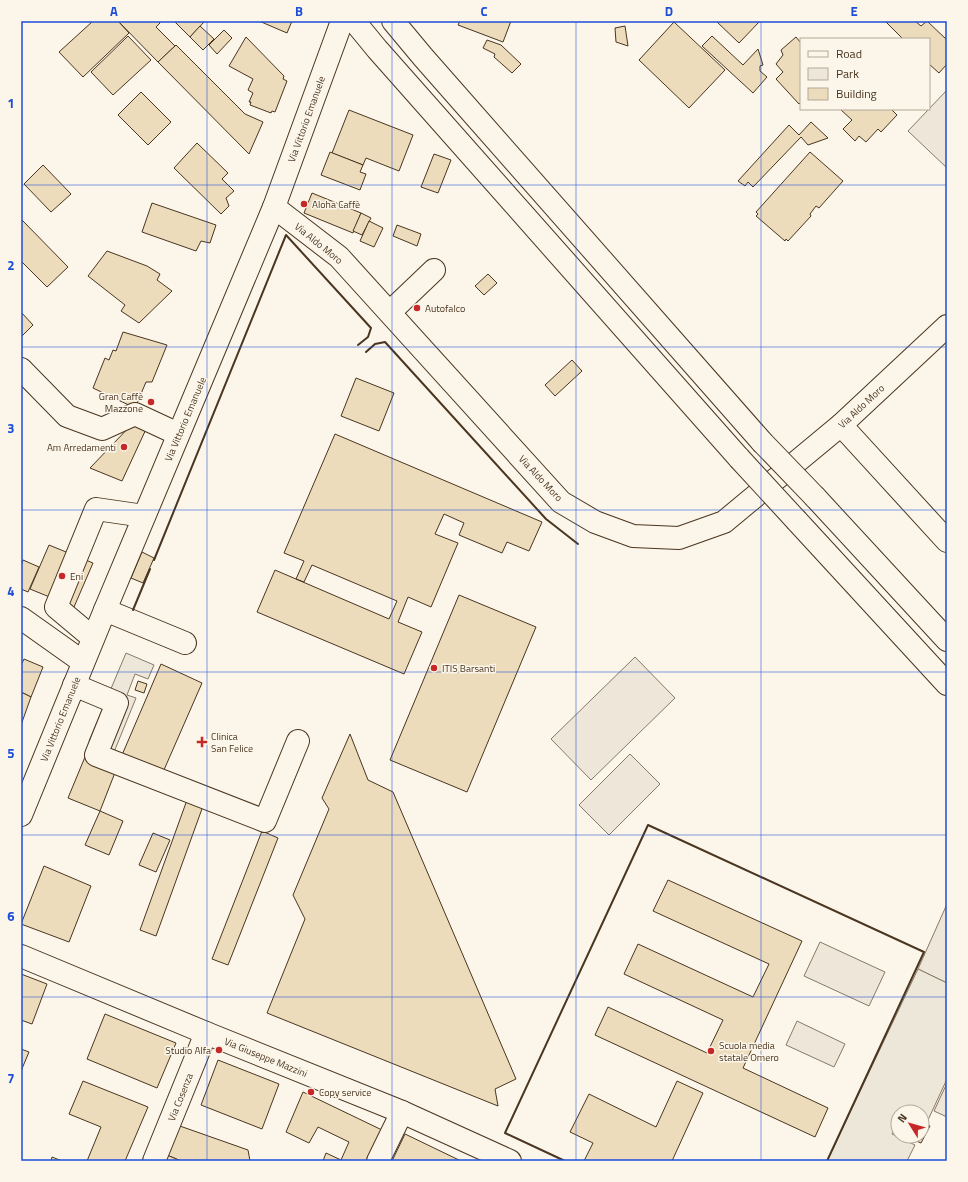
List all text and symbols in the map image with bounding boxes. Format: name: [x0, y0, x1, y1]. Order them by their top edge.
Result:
text: A: [110, 1, 118, 21]
text: B: [295, 1, 303, 21]
text: C: [480, 1, 488, 21]
text: D: [665, 1, 673, 21]
text: E: [850, 1, 858, 21]
legend: [800, 38, 930, 110]
text: Road: [836, 44, 862, 63]
text: Park: [836, 64, 859, 83]
street label: Via Vittorio Emanuele: [284, 74, 329, 164]
text: Building: [836, 84, 877, 103]
text: 1: [7, 93, 15, 113]
place label: Aloha Caffè: [312, 197, 360, 212]
marker: Aloha Caffè: [299, 199, 309, 209]
street label: Via Aldo Moro: [291, 219, 346, 268]
text: 2: [7, 255, 15, 275]
place label: Autofalco: [425, 301, 465, 316]
marker: Autofalco: [412, 303, 422, 313]
street label: Via Vittorio Emanuele: [161, 375, 210, 464]
street label: Via Aldo Moro: [835, 381, 888, 432]
place label: Gran Caffè Mazzone: [99, 389, 143, 416]
marker: Gran Caffè Mazzone: [146, 397, 156, 407]
text: 3: [7, 418, 15, 438]
place label: Am Arredamenti: [47, 440, 116, 455]
marker: Am Arredamenti: [119, 442, 129, 452]
street label: Via Aldo Moro: [515, 452, 566, 505]
place label: Eni: [70, 569, 83, 584]
marker: Eni: [57, 571, 67, 581]
text: 4: [7, 581, 15, 601]
place label: ITIS Barsanti: [442, 661, 495, 676]
marker: ITIS Barsanti: [429, 663, 439, 673]
street label: Via Vittorio Emanuele: [37, 674, 84, 764]
place label: Clinica San Felice: [211, 729, 253, 756]
marker: Clinica San Felice: [196, 736, 208, 748]
text: 5: [7, 743, 15, 763]
text: 6: [7, 906, 15, 926]
street label: Via Giuseppe Mazzini: [222, 1034, 310, 1081]
place label: Scuola media statale Omero: [719, 1038, 779, 1065]
place label: Studio Alfa: [165, 1043, 211, 1058]
marker: Studio Alfa: [214, 1045, 224, 1055]
marker: Scuola media statale Omero: [706, 1046, 716, 1056]
text: 7: [7, 1068, 15, 1088]
street label: Via Cosenza: [164, 1071, 197, 1123]
place label: Copy service: [319, 1085, 371, 1100]
marker: Copy service: [306, 1087, 316, 1097]
north arrow: [890, 1104, 930, 1144]
text: N: [893, 1110, 911, 1126]

